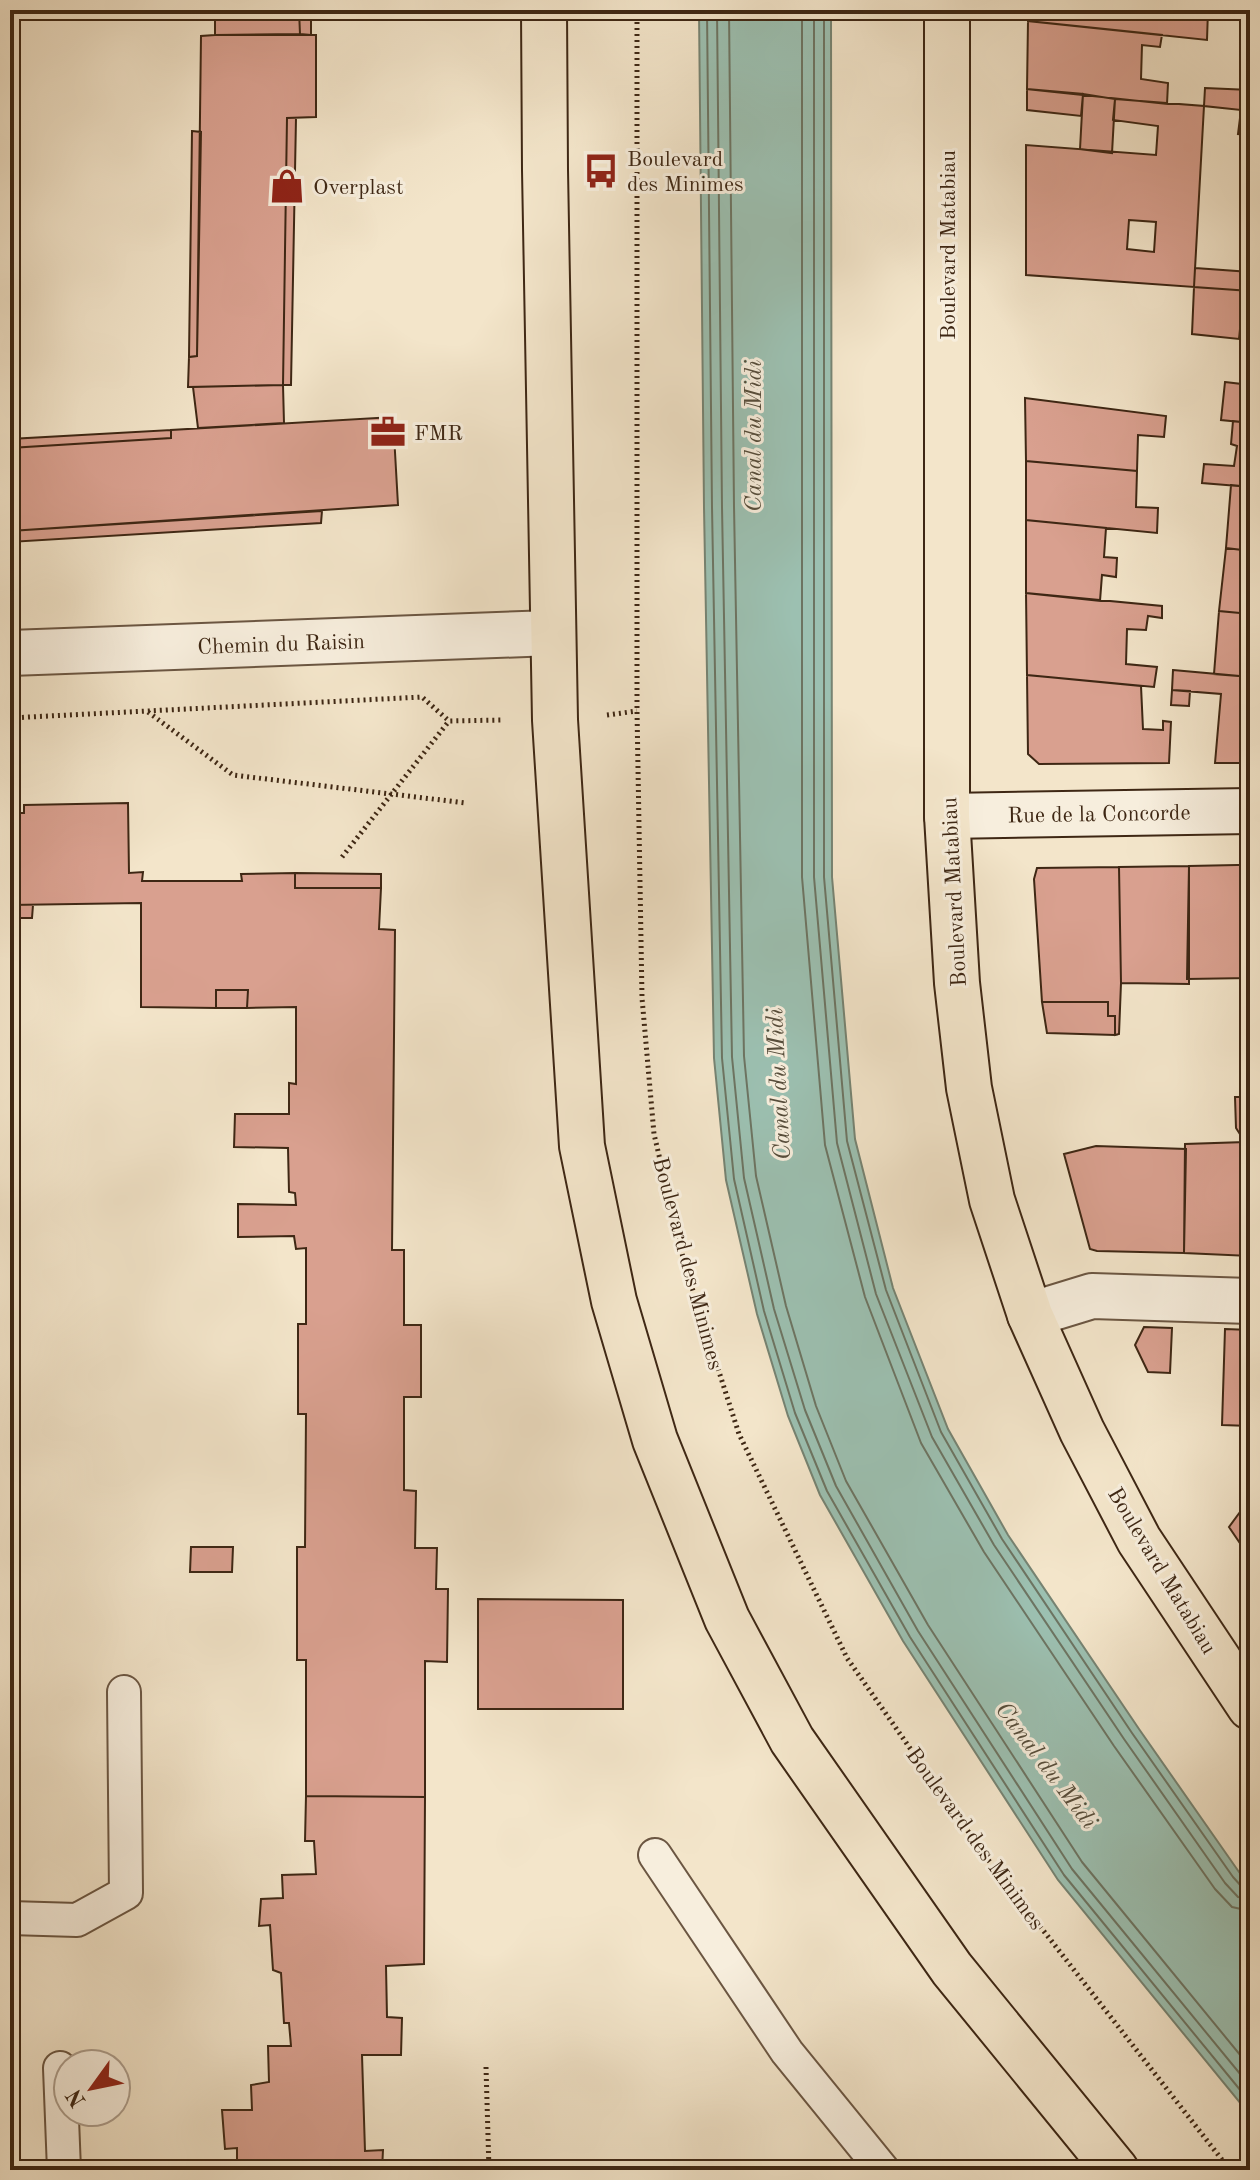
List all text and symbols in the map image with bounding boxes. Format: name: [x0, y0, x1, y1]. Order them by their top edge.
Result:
place label: Boulevard des Minimes: [627, 149, 744, 196]
street label: Boulevard Matabiau: [938, 150, 960, 340]
bus stop icon: Boulevard des Minimes: [582, 152, 620, 190]
shop icon: Overplast: [268, 167, 306, 205]
place label: Overplast: [313, 177, 404, 199]
water label: Canal du Midi: [743, 360, 767, 512]
office icon: FMR: [369, 413, 407, 451]
place label: FMR: [414, 423, 463, 445]
street label: Chemin du Raisin: [197, 631, 365, 659]
street label: Boulevard Matabiau: [939, 796, 971, 987]
street label: Rue de la Concorde: [1007, 802, 1191, 828]
water label: Canal du Midi: [764, 1007, 796, 1161]
street label: Boulevard des Minimes: [648, 1155, 726, 1372]
street label: Boulevard Matabiau: [1103, 1484, 1220, 1658]
water label: Canal du Midi: [990, 1698, 1101, 1834]
street label: Boulevard des Minimes: [901, 1744, 1048, 1934]
north arrow: [52, 2048, 132, 2128]
text: N: [63, 2085, 91, 2111]

